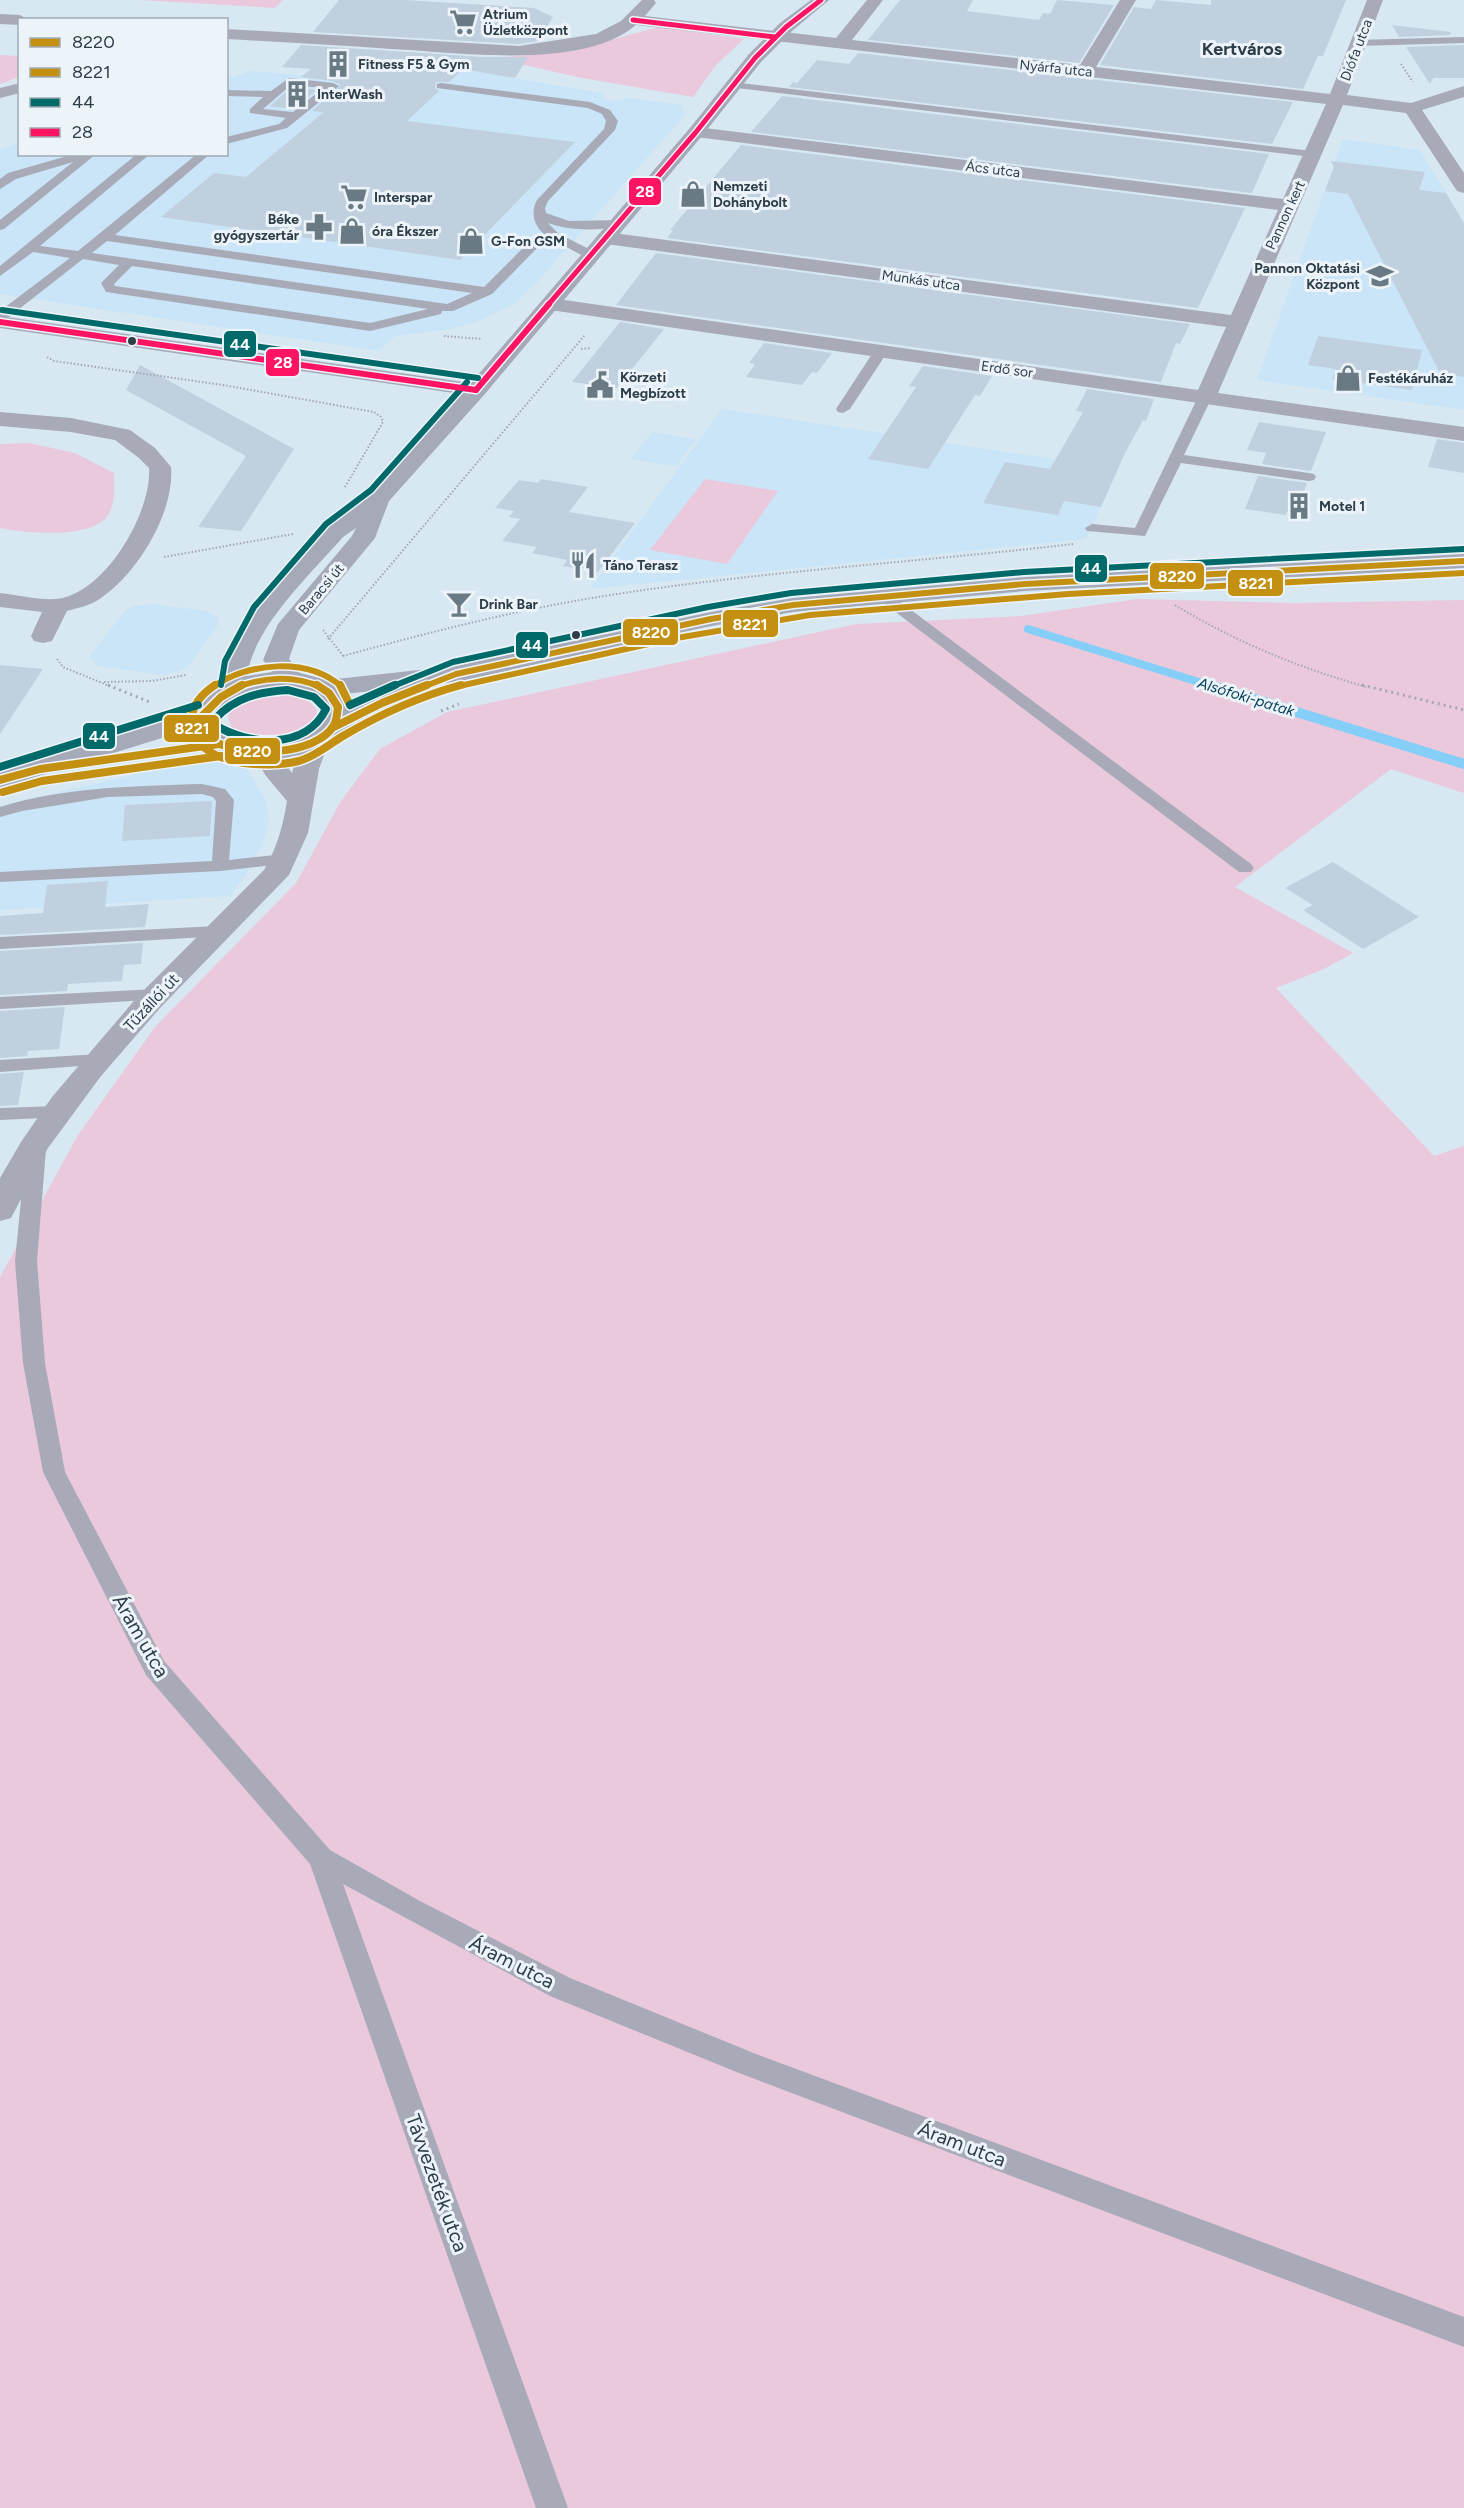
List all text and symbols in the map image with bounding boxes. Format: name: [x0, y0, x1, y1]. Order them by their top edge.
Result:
place label: Atrium Üzletközpont: [483, 6, 569, 39]
supermarket icon: Atrium Üzletközpont: [448, 7, 478, 37]
street label: Diófa utca: [1337, 17, 1376, 83]
legend: [18, 18, 228, 156]
text: 8220: [72, 31, 115, 53]
district label: Kertváros: [1202, 38, 1283, 60]
building icon: Fitness F5 & Gym: [323, 49, 353, 79]
place label: Fitness F5 & Gym: [358, 56, 469, 73]
street label: Nyárfa utca: [1019, 56, 1093, 81]
text: 8221: [72, 61, 111, 83]
building icon: InterWash: [282, 79, 312, 109]
place label: InterWash: [317, 86, 383, 103]
text: 44: [72, 91, 94, 113]
text: 28: [72, 121, 93, 143]
street label: Ács utca: [965, 158, 1021, 181]
line badge: 28: [628, 177, 662, 206]
place label: Nemzeti Dohánybolt: [713, 178, 788, 211]
street label: Pannon kert: [1262, 178, 1309, 253]
shop icon: Nemzeti Dohánybolt: [678, 179, 708, 209]
supermarket icon: Interspar: [339, 182, 369, 212]
text: 28: [635, 182, 655, 201]
place label: Interspar: [374, 189, 433, 206]
place label: Béke gyógyszertár: [214, 211, 300, 244]
pharmacy icon: Béke gyógyszertár: [304, 212, 334, 242]
shop icon: óra Ékszer: [337, 216, 367, 246]
place label: óra Ékszer: [372, 223, 439, 240]
shop icon: G-Fon GSM: [456, 226, 486, 256]
place label: G-Fon GSM: [491, 233, 565, 250]
place label: Pannon Oktatási Központ: [1254, 260, 1360, 293]
school or university icon: Pannon Oktatási Központ: [1365, 261, 1395, 291]
street label: Munkás utca: [881, 267, 961, 294]
line badge: 44: [223, 330, 257, 358]
unlabelled marker: [126, 335, 138, 347]
text: 44: [230, 335, 250, 354]
line badge: 28: [265, 348, 300, 377]
text: 28: [273, 353, 293, 372]
street label: Erdő sor: [980, 357, 1034, 382]
shop icon: Festékáruház: [1333, 363, 1363, 393]
place label: Körzeti Megbízott: [620, 369, 687, 402]
public building icon: Körzeti Megbízott: [585, 370, 615, 400]
place label: Festékáruház: [1368, 370, 1453, 387]
building icon: Motel 1: [1284, 491, 1314, 521]
place label: Motel 1: [1319, 498, 1365, 515]
restaurant icon: Táno Terasz: [568, 550, 598, 580]
line badge: 44: [1074, 554, 1108, 583]
place label: Táno Terasz: [603, 557, 678, 574]
text: 44: [1081, 559, 1101, 578]
street label: Baracsi út: [295, 560, 348, 618]
line badge: 8220: [1149, 562, 1205, 590]
text: 8220: [1158, 567, 1196, 586]
line badge: 8221: [1227, 569, 1284, 597]
text: 8221: [1238, 574, 1274, 593]
bar icon: Drink Bar: [444, 589, 474, 619]
place label: Drink Bar: [479, 596, 539, 613]
line badge: 8221: [722, 609, 779, 638]
text: 8221: [732, 615, 768, 634]
line badge: 8220: [622, 618, 679, 646]
text: 8220: [632, 623, 670, 642]
unlabelled marker: [570, 629, 582, 641]
line badge: 44: [515, 631, 549, 659]
text: 44: [522, 636, 542, 655]
water label: Alsófoki-patak: [1195, 673, 1297, 720]
line badge: 8221: [163, 714, 220, 743]
text: 8221: [174, 719, 210, 738]
line badge: 44: [82, 722, 116, 750]
text: 44: [89, 727, 109, 746]
line badge: 8220: [224, 737, 281, 765]
text: 8220: [233, 742, 271, 761]
street label: Tűzállói út: [120, 970, 183, 1035]
street label: Áram utca: [108, 1590, 174, 1682]
street label: Áram utca: [465, 1930, 559, 1994]
street label: Távvezeték utca: [401, 2111, 473, 2255]
street label: Áram utca: [915, 2116, 1009, 2172]

